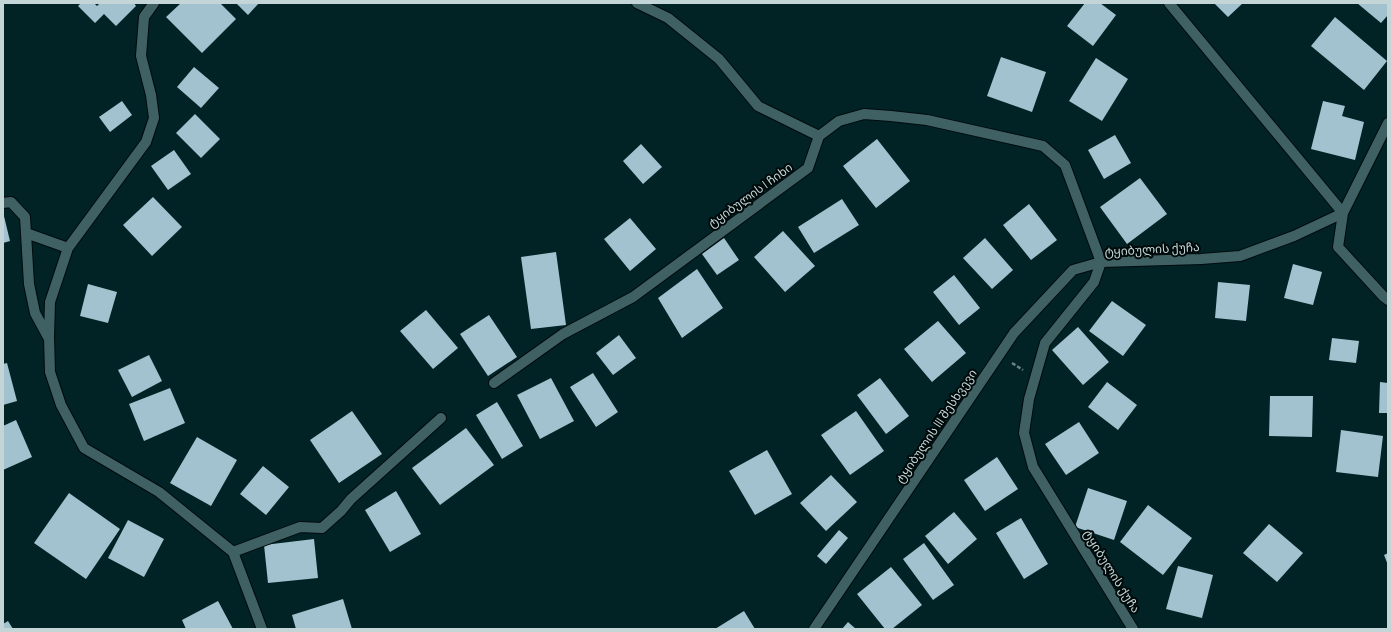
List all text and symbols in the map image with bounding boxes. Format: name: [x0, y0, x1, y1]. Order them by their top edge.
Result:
street label: ტყიბულის I ჩიხი: [704, 158, 796, 231]
street label: ტყიბულის ქუჩა: [1104, 238, 1200, 260]
street label: ტყიბულის III შესხვევი: [891, 366, 981, 486]
street label: ტყიბულის ქუჩა: [1080, 526, 1144, 616]

